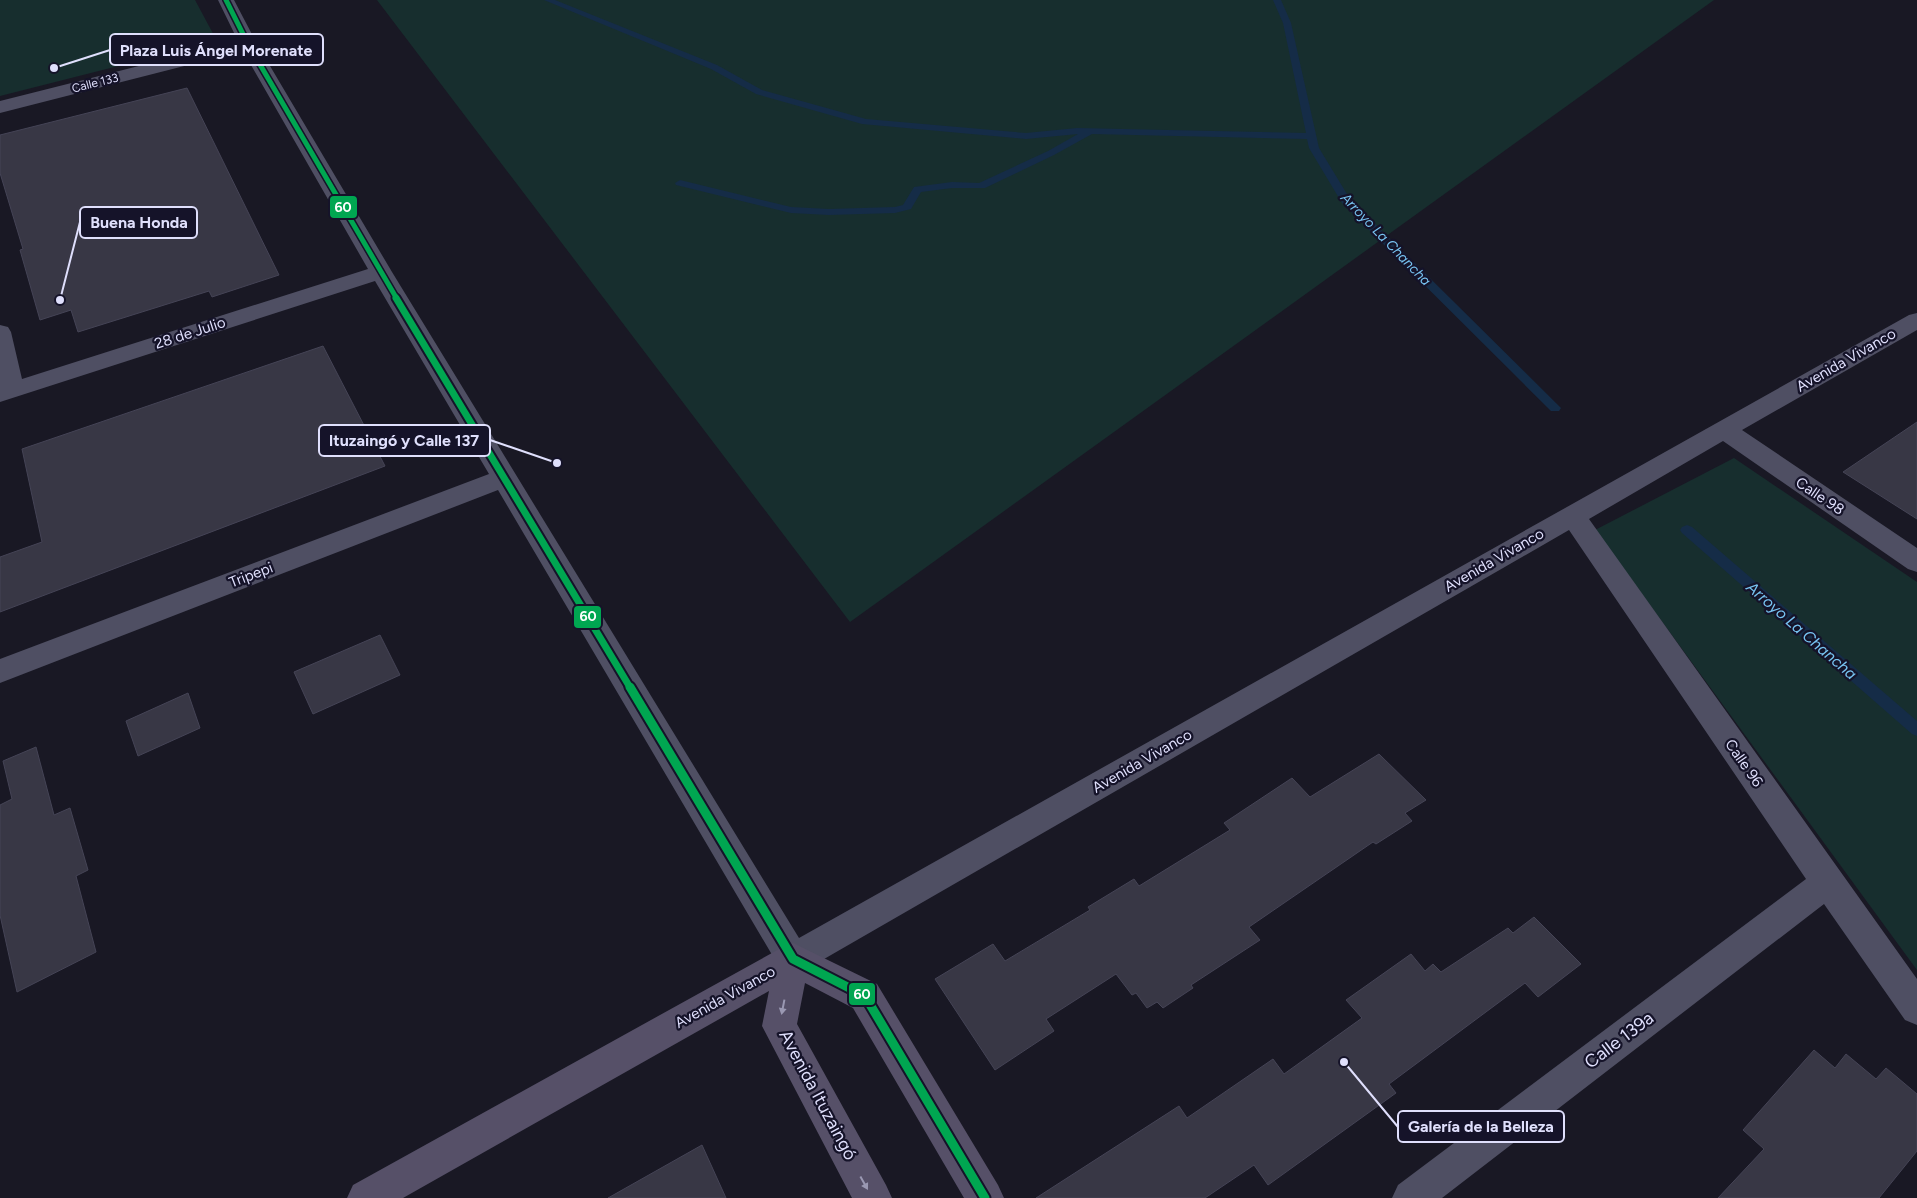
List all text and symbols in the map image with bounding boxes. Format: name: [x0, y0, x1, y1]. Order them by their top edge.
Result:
callout: Plaza Luis Ángel Morenate: [110, 34, 323, 65]
text: Plaza Luis Ángel Morenate: [120, 41, 312, 60]
street label: Calle 133: [70, 70, 120, 96]
water label: Arroyo La Chancha: [1336, 189, 1434, 289]
line badge: 60: [329, 195, 358, 219]
text: 60: [334, 199, 352, 216]
callout: Buena Honda: [80, 207, 197, 238]
text: Buena Honda: [90, 213, 188, 232]
street label: 28 de Julio: [152, 313, 228, 353]
street label: Avenida Vivanco: [1793, 324, 1899, 396]
callout: Ituzaingó y Calle 137: [319, 425, 490, 456]
text: Ituzaingó y Calle 137: [329, 431, 479, 450]
street label: Calle 98: [1792, 473, 1848, 519]
street label: Avenida Vivanco: [1441, 524, 1547, 596]
street label: Tripepi: [227, 558, 275, 592]
water label: Arroyo La Chancha: [1742, 577, 1861, 683]
line badge: 60: [573, 605, 602, 629]
text: 60: [579, 608, 597, 625]
street label: Avenida Vivanco: [1089, 725, 1195, 797]
street label: Calle 96: [1721, 736, 1767, 791]
street label: Avenida Vivanco: [672, 962, 779, 1032]
line badge: 60: [848, 982, 876, 1006]
text: 60: [853, 986, 871, 1003]
one-way arrow: [779, 1000, 787, 1015]
street label: Calle 139a: [1580, 1007, 1658, 1073]
street label: Avenida Ituzaingó: [774, 1026, 862, 1164]
callout: Galería de la Belleza: [1398, 1111, 1564, 1142]
text: Galería de la Belleza: [1408, 1117, 1554, 1136]
one-way arrow: [860, 1176, 869, 1189]

